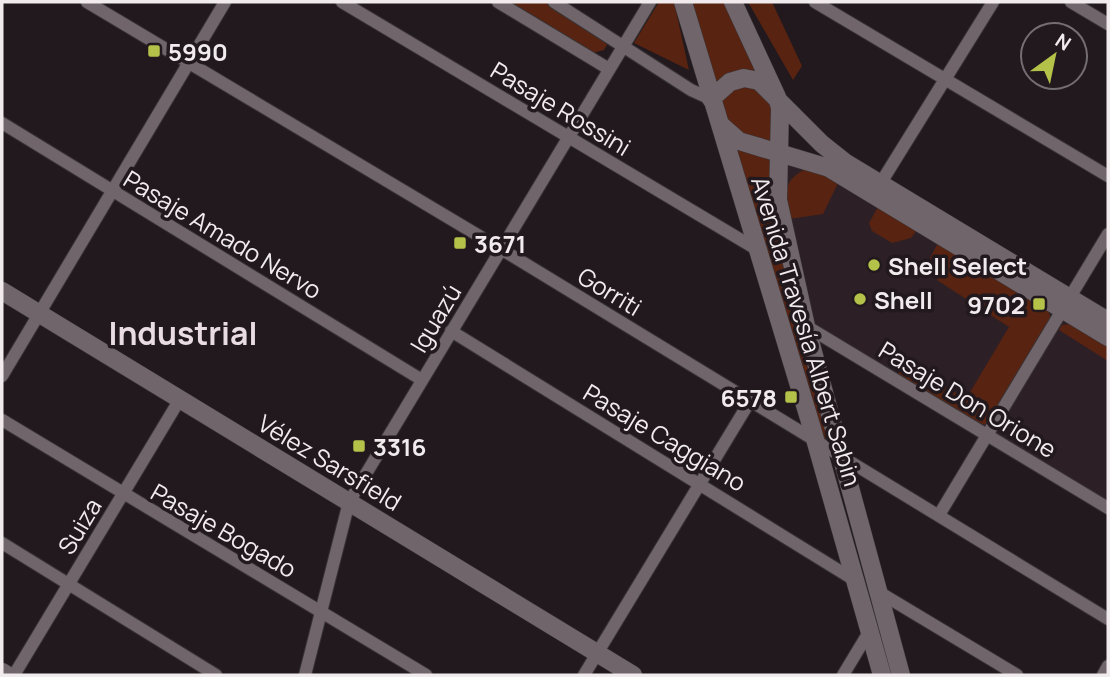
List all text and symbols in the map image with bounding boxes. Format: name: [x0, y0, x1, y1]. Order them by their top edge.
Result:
north arrow: [1019, 21, 1089, 91]
text: N: [1050, 27, 1076, 56]
place label: 5990: [168, 35, 228, 68]
marker: 5990: [146, 43, 162, 59]
street label: Pasaje Rossini: [485, 53, 637, 163]
street label: Pasaje Amado Nervo: [118, 162, 328, 306]
street label: Avenida Travesía Albert Sabin: [744, 172, 870, 490]
place label: 3671: [474, 227, 526, 260]
marker: 3671: [452, 235, 468, 251]
place label: Shell Select: [888, 249, 1027, 282]
marker: Shell Select: [866, 257, 882, 273]
street label: Gorriti: [572, 259, 648, 323]
street label: Iguazú: [402, 278, 468, 358]
place label: Shell: [874, 283, 933, 316]
place label: 9702: [967, 288, 1025, 321]
marker: Shell: [852, 291, 868, 307]
marker: 9702: [1031, 296, 1047, 312]
district label: Industrial: [109, 311, 257, 355]
street label: Pasaje Don Orione: [873, 333, 1063, 465]
street label: Pasaje Caggiano: [578, 375, 752, 499]
place label: 6578: [721, 381, 777, 414]
marker: 6578: [783, 389, 799, 405]
street label: Vélez Sarsfield: [252, 406, 408, 518]
place label: 3316: [373, 430, 426, 463]
marker: 3316: [351, 438, 367, 454]
street label: Pasaje Bogado: [145, 475, 303, 585]
street label: Suiza: [49, 492, 109, 560]

